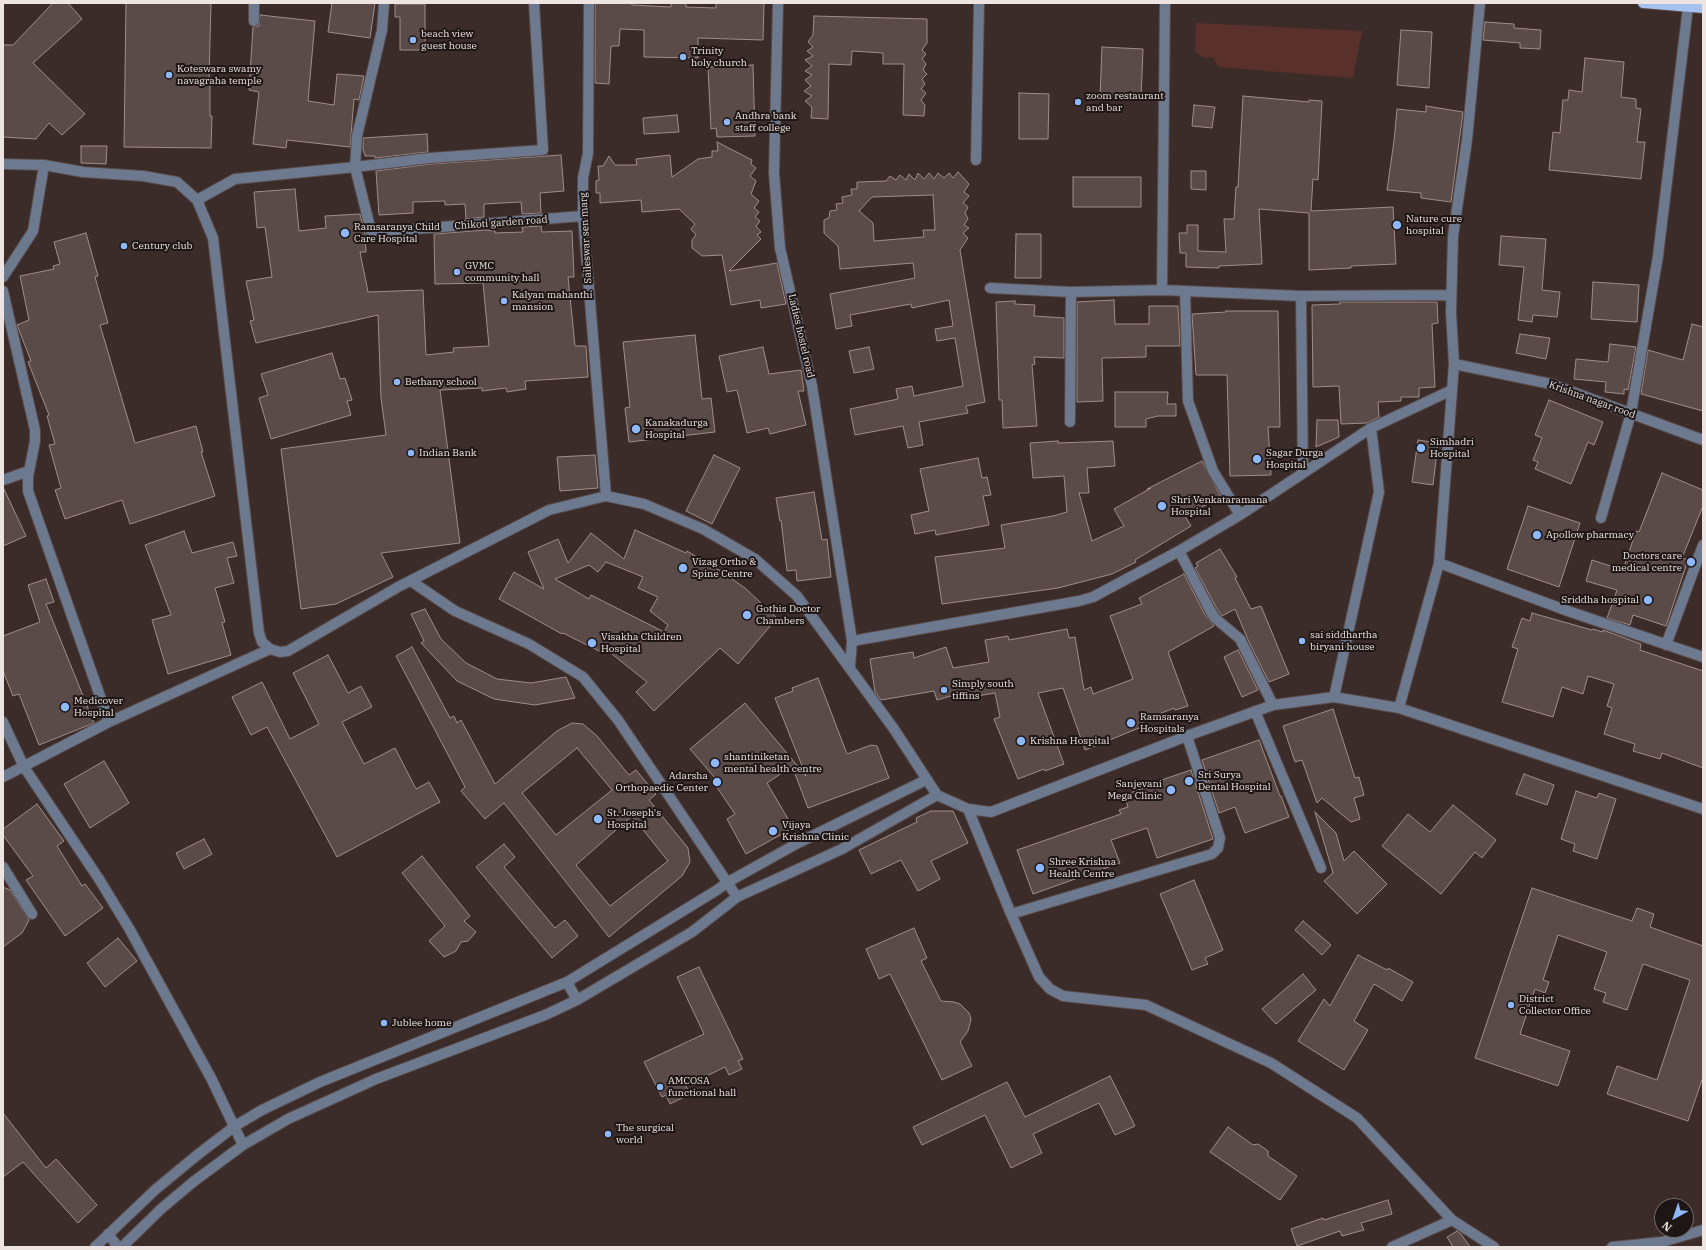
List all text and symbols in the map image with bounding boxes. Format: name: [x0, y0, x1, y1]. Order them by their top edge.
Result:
place label: beach view guest house: [421, 28, 477, 52]
marker: beach view guest house: [408, 35, 418, 45]
place label: Trinity holy church: [691, 45, 747, 68]
marker: Trinity holy church: [678, 52, 688, 62]
place label: Koteswara swamy navagraha temple: [177, 63, 262, 86]
marker: Koteswara swamy navagraha temple: [164, 70, 174, 80]
place label: zoom restaurant and bar: [1086, 90, 1164, 114]
marker: zoom restaurant and bar: [1073, 97, 1083, 107]
place label: Andhra bank staff college: [735, 110, 797, 134]
marker: Andhra bank staff college: [722, 117, 732, 127]
street label: Saileswar sen marg: [578, 192, 594, 284]
place label: Nature cure hospital: [1406, 213, 1462, 236]
street label: Chikoti garden road: [454, 214, 548, 232]
marker: Nature cure hospital: [1391, 219, 1403, 231]
place label: Ramsaranya Child Care Hospital: [354, 221, 440, 244]
marker: Ramsaranya Child Care Hospital: [339, 227, 351, 239]
place label: Century club: [132, 240, 193, 252]
marker: Century club: [119, 241, 129, 251]
place label: GVMC community hall: [465, 260, 539, 284]
marker: GVMC community hall: [452, 267, 462, 277]
place label: Kalyan mahanthi mansion: [512, 289, 593, 312]
street label: Ladies hostel road: [786, 293, 816, 379]
marker: Kalyan mahanthi mansion: [499, 296, 509, 306]
place label: Bethany school: [405, 376, 477, 388]
marker: Bethany school: [392, 377, 402, 387]
street label: Krishna nagar rood: [1547, 379, 1637, 421]
place label: Kanakadurga Hospital: [645, 417, 708, 440]
marker: Kanakadurga Hospital: [630, 423, 642, 435]
place label: Simhadri Hospital: [1430, 436, 1474, 460]
marker: Simhadri Hospital: [1415, 442, 1427, 454]
place label: Indian Bank: [419, 447, 477, 459]
place label: Sagar Durga Hospital: [1266, 447, 1323, 470]
marker: Indian Bank: [406, 448, 416, 458]
marker: Sagar Durga Hospital: [1251, 453, 1263, 465]
place label: Shri Venkataramana Hospital: [1171, 494, 1268, 518]
marker: Shri Venkataramana Hospital: [1156, 500, 1168, 512]
marker: Apollow pharmacy: [1531, 529, 1543, 541]
place label: Apollow pharmacy: [1546, 529, 1634, 541]
place label: Doctors care medical centre: [1612, 550, 1682, 574]
place label: Vizag Ortho & Spine Centre: [692, 556, 756, 580]
marker: Doctors care medical centre: [1685, 556, 1697, 568]
marker: Vizag Ortho & Spine Centre: [677, 562, 689, 574]
place label: Sriddha hospital: [1561, 594, 1639, 606]
marker: Sriddha hospital: [1642, 594, 1654, 606]
place label: Gothis Doctor Chambers: [756, 603, 821, 626]
marker: Gothis Doctor Chambers: [741, 609, 753, 621]
place label: sai siddhartha biryani house: [1310, 629, 1377, 652]
place label: Visakha Children Hospital: [601, 631, 682, 654]
marker: sai siddhartha biryani house: [1297, 636, 1307, 646]
marker: Visakha Children Hospital: [586, 637, 598, 649]
place label: Simply south tiffins: [952, 678, 1014, 702]
marker: Simply south tiffins: [939, 685, 949, 695]
place label: Medicover Hospital: [74, 695, 123, 718]
marker: Medicover Hospital: [59, 701, 71, 713]
place label: Ramsaranya Hospitals: [1140, 711, 1199, 734]
marker: Ramsaranya Hospitals: [1125, 717, 1137, 729]
marker: Krishna Hospital: [1015, 735, 1027, 747]
place label: Krishna Hospital: [1030, 735, 1109, 747]
place label: shantiniketan mental health centre: [724, 751, 822, 774]
marker: shantiniketan mental health centre: [709, 757, 721, 769]
place label: Sri Surya Dental Hospital: [1198, 769, 1271, 792]
place label: Adarsha Orthopaedic Center: [616, 770, 708, 794]
marker: Sri Surya Dental Hospital: [1183, 775, 1195, 787]
marker: Adarsha Orthopaedic Center: [711, 776, 723, 788]
place label: Sanjevani Mega Clinic: [1107, 778, 1162, 802]
marker: Sanjevani Mega Clinic: [1165, 784, 1177, 796]
place label: St. Joseph's Hospital: [607, 807, 661, 830]
marker: St. Joseph's Hospital: [592, 813, 604, 825]
place label: Vijaya Krishna Clinic: [782, 819, 849, 842]
marker: Vijaya Krishna Clinic: [767, 825, 779, 837]
place label: Shree Krishna Health Centre: [1049, 856, 1116, 880]
marker: Shree Krishna Health Centre: [1034, 862, 1046, 874]
place label: District Collector Office: [1519, 993, 1591, 1016]
marker: District Collector Office: [1506, 1000, 1516, 1010]
place label: Jublee home: [392, 1017, 451, 1029]
marker: Jublee home: [379, 1018, 389, 1028]
place label: AMCOSA functional hall: [668, 1075, 736, 1098]
marker: AMCOSA functional hall: [655, 1082, 665, 1092]
place label: The surgical world: [616, 1122, 674, 1146]
marker: The surgical world: [603, 1129, 613, 1139]
north arrow: [1654, 1198, 1694, 1238]
text: N: [1659, 1218, 1675, 1235]

